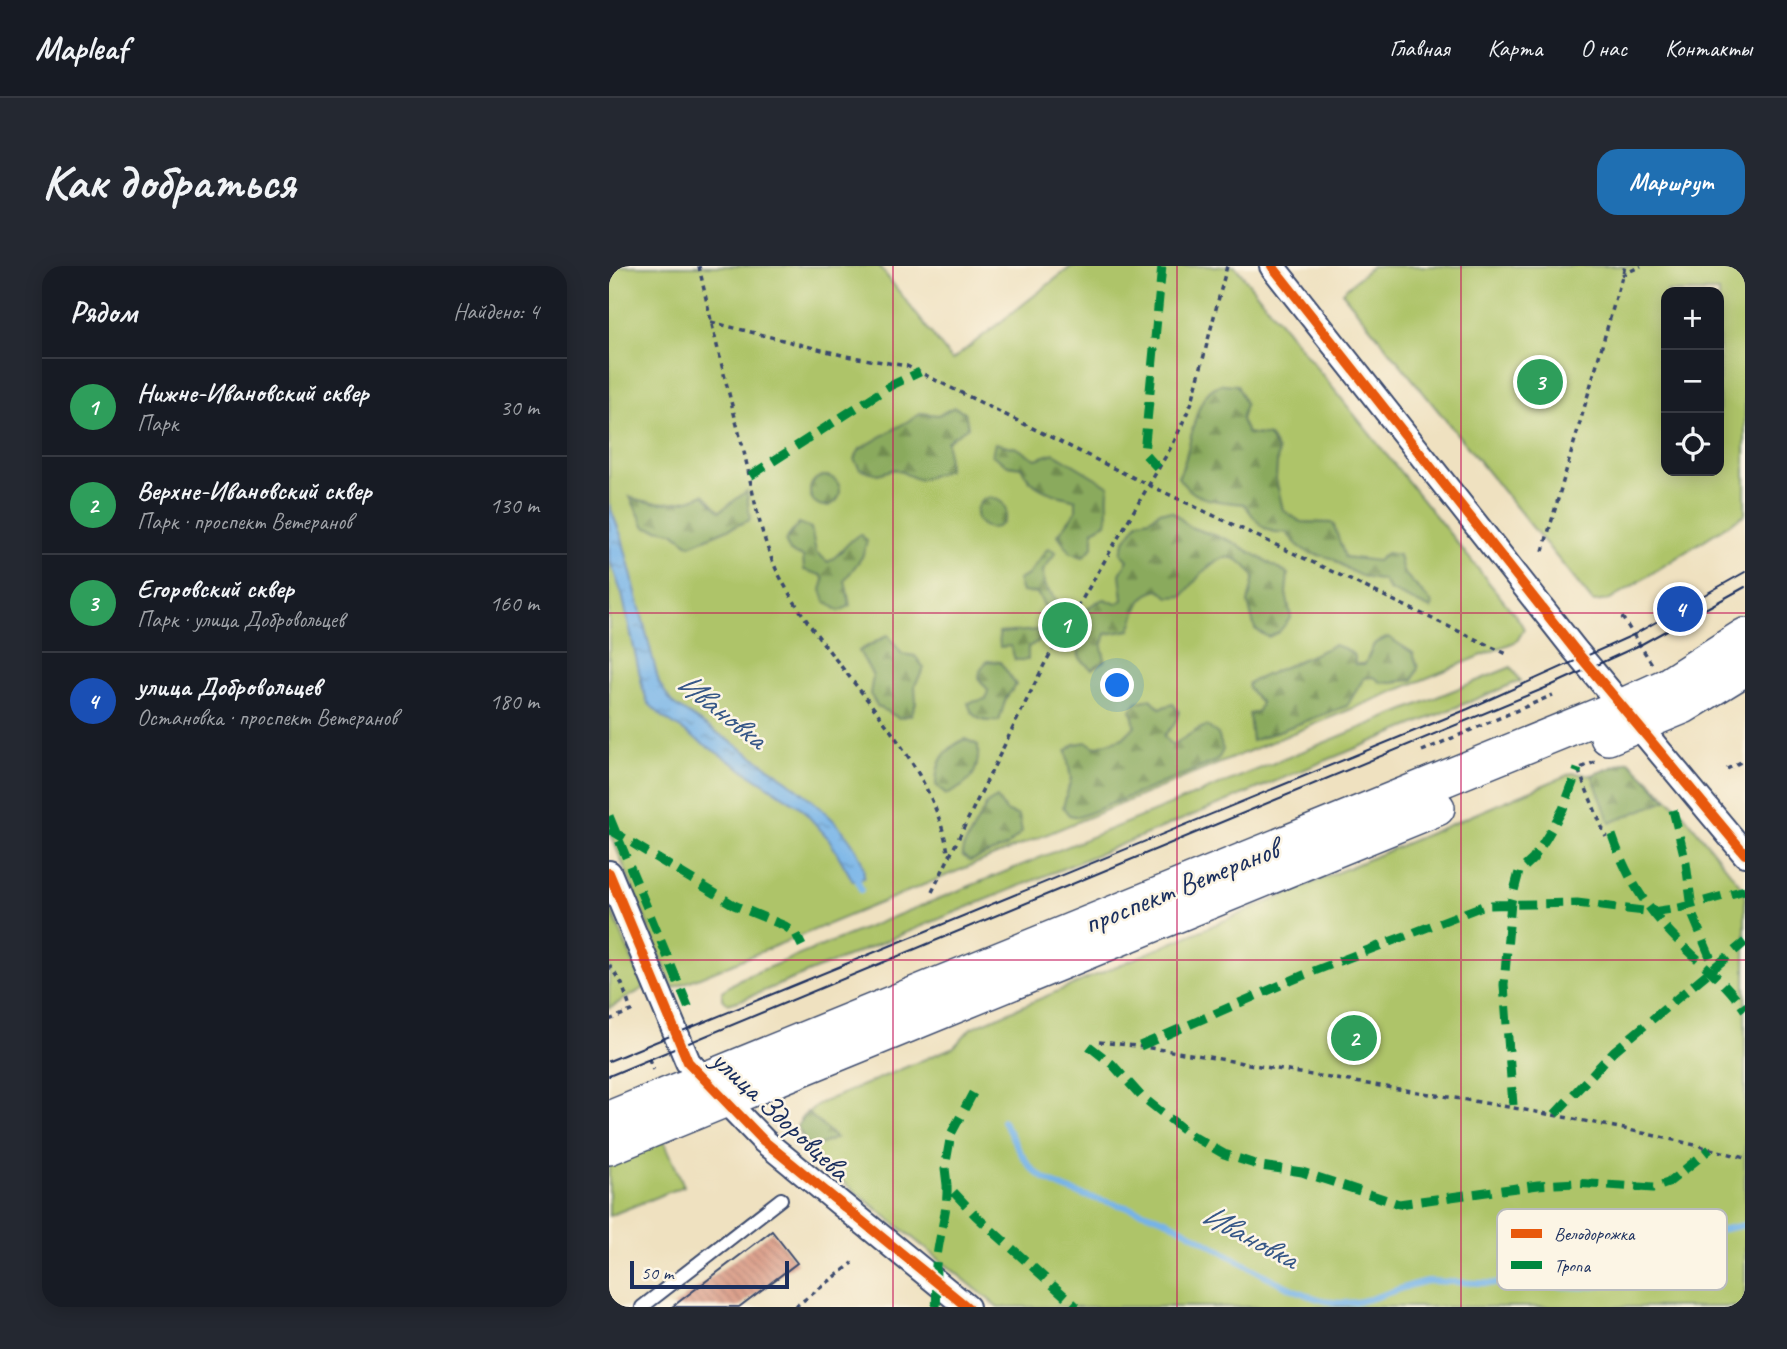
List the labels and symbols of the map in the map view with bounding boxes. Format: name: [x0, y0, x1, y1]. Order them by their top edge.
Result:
pin: 3: [1517, 356, 1563, 408]
pin: 4: [1657, 583, 1703, 635]
pin: 1: [1042, 599, 1088, 651]
water label: Ивановка: [669, 662, 778, 760]
your location: [1100, 668, 1134, 702]
street label: проспект Ветеранов: [1078, 827, 1290, 942]
pin: 2: [1331, 1012, 1377, 1064]
street label: улица Здоровцева: [702, 1040, 860, 1190]
water label: Ивановка: [1195, 1194, 1308, 1280]
legend: [1497, 1209, 1727, 1290]
text: Велодорожка: [1554, 1222, 1636, 1246]
text: Тропа: [1554, 1254, 1591, 1278]
scale bar: [630, 1258, 789, 1290]

